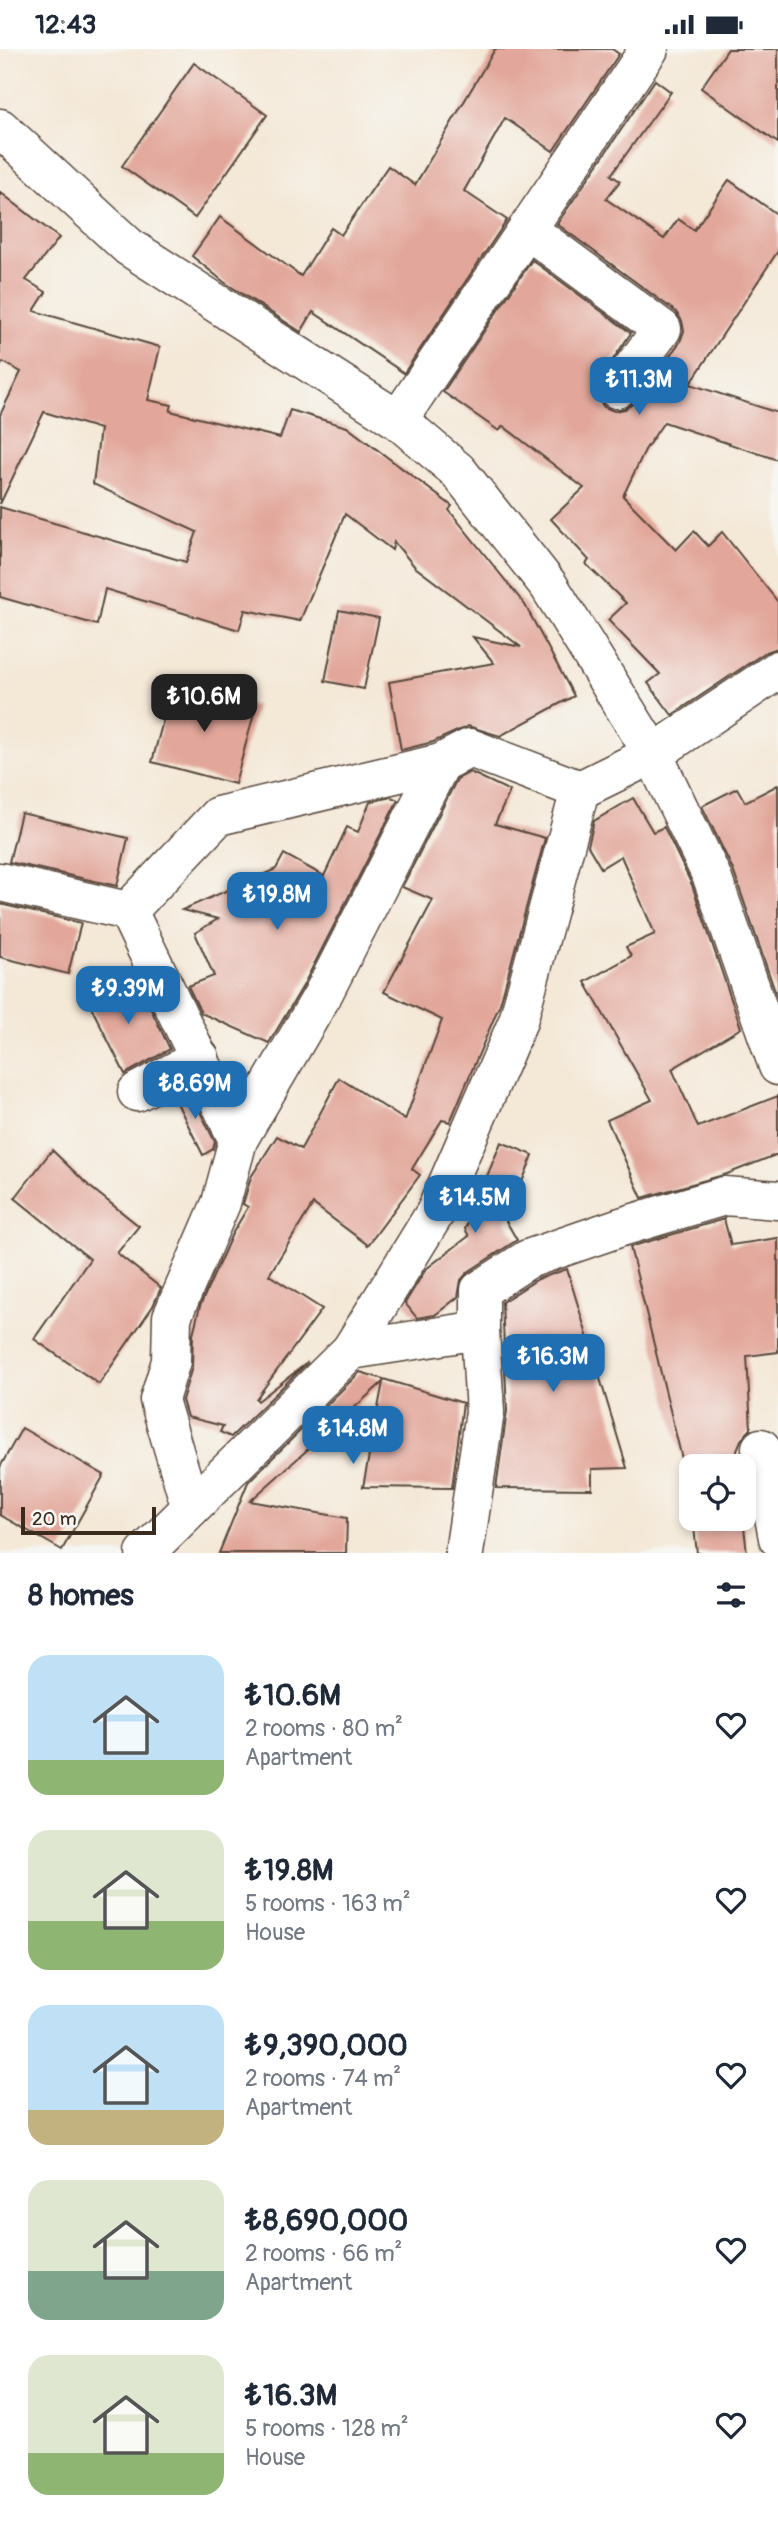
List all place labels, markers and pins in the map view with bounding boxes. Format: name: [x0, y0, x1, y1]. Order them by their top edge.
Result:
pin: ₺11.3M: [582, 357, 696, 417]
pin: ₺10.6M: [147, 675, 261, 734]
pin: ₺19.8M: [220, 873, 334, 932]
pin: ₺9.39M: [71, 967, 185, 1026]
pin: ₺8.69M: [138, 1061, 252, 1121]
pin: ₺14.5M: [418, 1175, 532, 1235]
pin: ₺16.3M: [496, 1335, 610, 1394]
pin: ₺14.8M: [296, 1407, 410, 1466]

